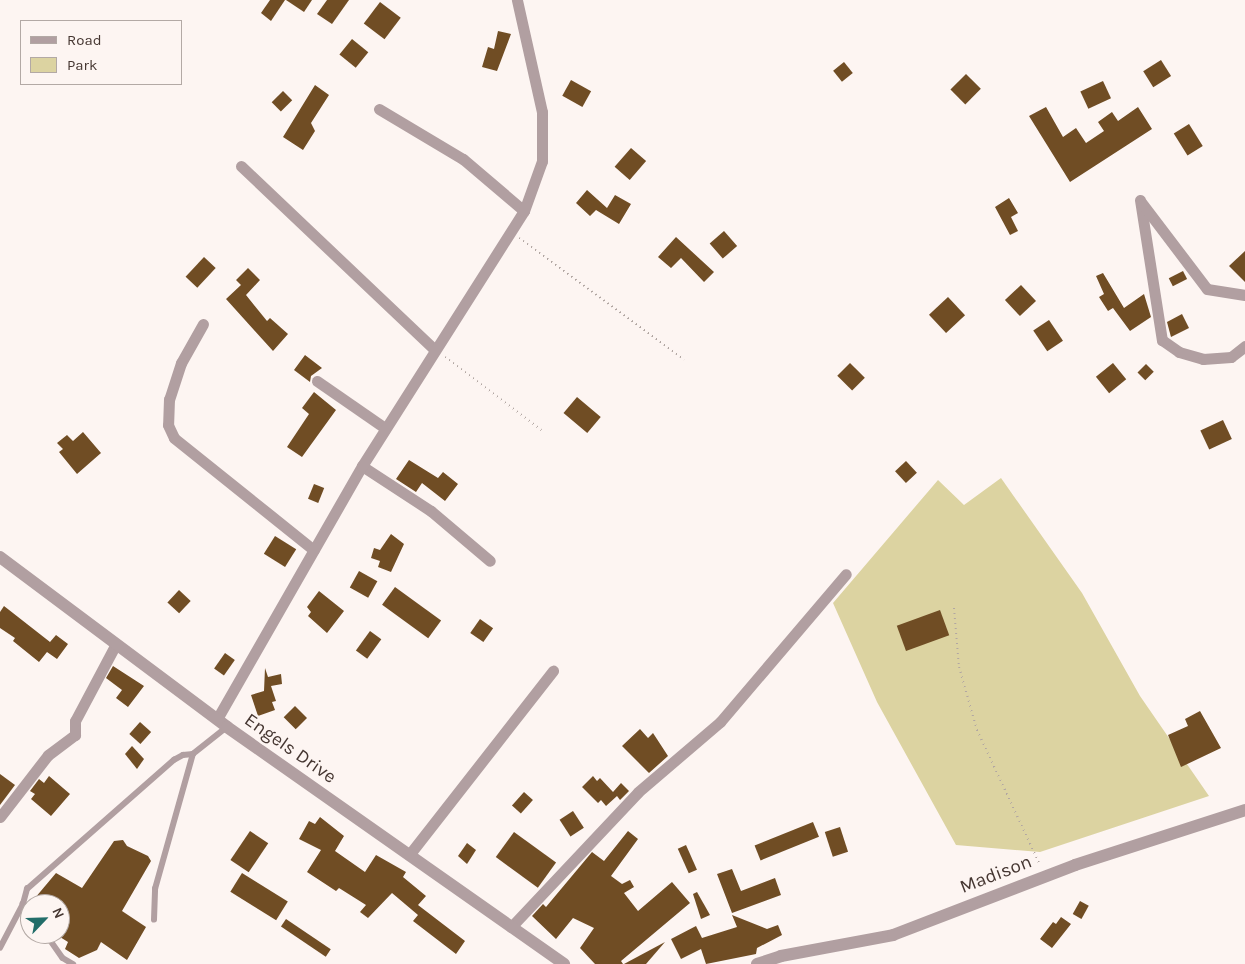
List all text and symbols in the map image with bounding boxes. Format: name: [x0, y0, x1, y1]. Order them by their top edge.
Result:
legend: [20, 20, 182, 85]
text: Road: [67, 31, 102, 49]
text: Park: [67, 56, 97, 74]
street label: Engels Drive: [240, 709, 340, 789]
street label: Madison: [957, 851, 1035, 899]
north arrow: [20, 894, 70, 944]
text: N: [48, 905, 68, 921]

